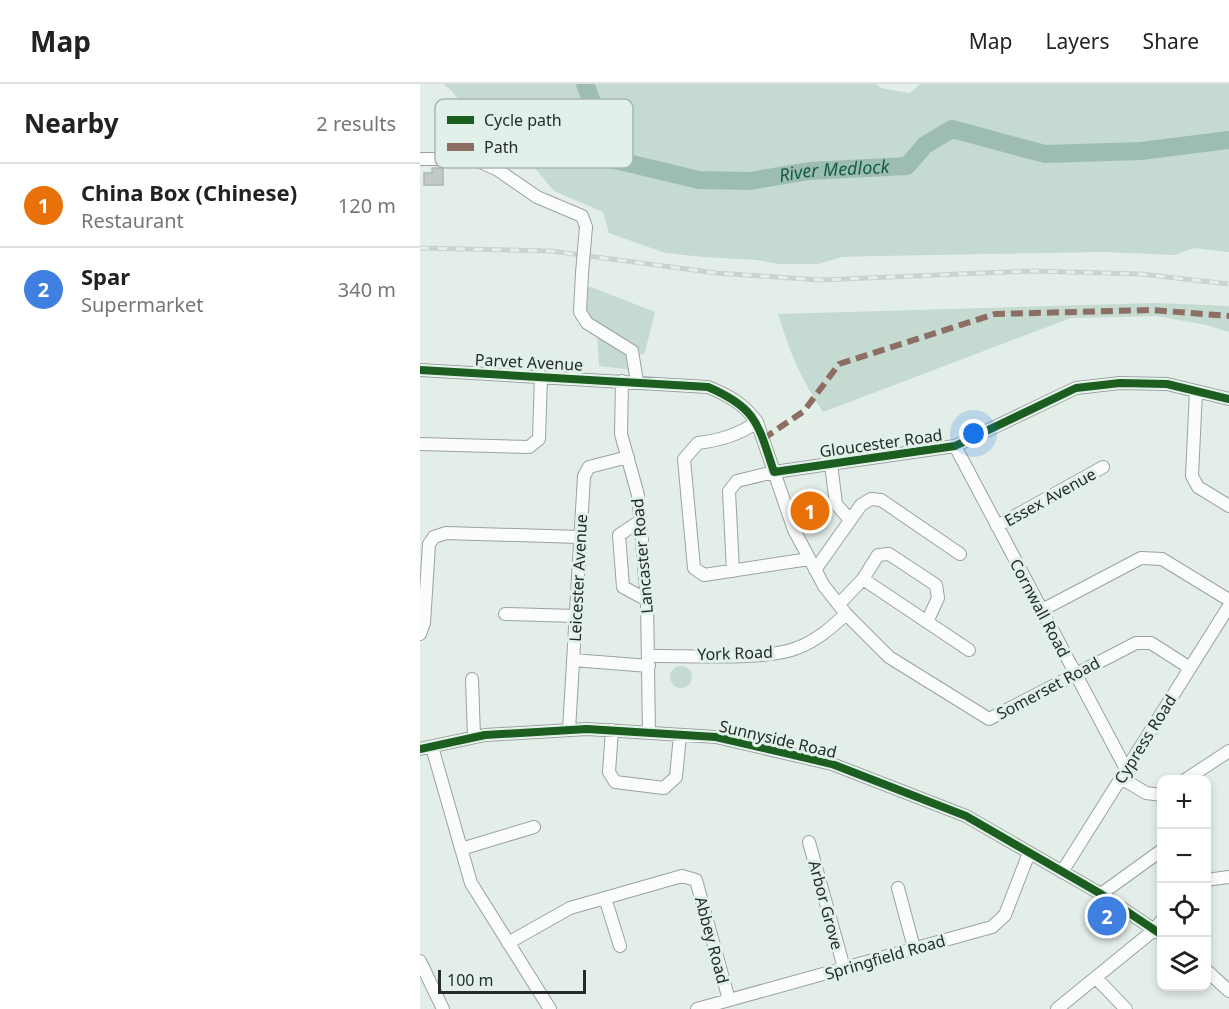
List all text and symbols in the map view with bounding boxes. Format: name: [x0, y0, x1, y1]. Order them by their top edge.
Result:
text: Map: [30, 22, 91, 60]
text: Map: [969, 27, 1013, 55]
text: Layers: [1046, 27, 1110, 55]
text: Share: [1143, 27, 1199, 55]
legend: [435, 99, 633, 168]
text: Nearby: [24, 105, 119, 141]
text: Cycle path: [484, 109, 562, 131]
text: 2 results: [316, 110, 396, 137]
text: Path: [484, 136, 518, 158]
water label: River Medlock: [777, 154, 891, 187]
text: China Box (Chinese): [81, 177, 297, 207]
text: 1: [38, 192, 49, 219]
text: 120 m: [338, 192, 396, 219]
text: Restaurant: [81, 207, 184, 234]
text: Spar: [81, 261, 130, 291]
text: 2: [38, 276, 49, 303]
text: 340 m: [338, 276, 396, 303]
text: Supermarket: [81, 291, 204, 318]
street label: Parvet Avenue: [474, 348, 584, 376]
your location: [959, 419, 988, 448]
street label: Gloucester Road: [818, 423, 944, 463]
street label: Essex Avenue: [1000, 463, 1100, 531]
pin: 1: [790, 488, 830, 534]
street label: Lancaster Road: [626, 497, 658, 615]
street label: Leicester Avenue: [564, 514, 592, 642]
street label: Cornwall Road: [1005, 555, 1075, 661]
street label: York Road: [697, 641, 773, 665]
street label: Somerset Road: [992, 651, 1104, 725]
street label: Cypress Road: [1109, 690, 1181, 788]
street label: Sunnyside Road: [717, 715, 839, 763]
map controls: [1157, 775, 1211, 991]
button: +: [1157, 775, 1211, 829]
button: −: [1157, 829, 1211, 883]
street label: Arbor Grove: [804, 858, 848, 952]
button: locate: [1157, 883, 1211, 937]
street label: Abbey Road: [690, 894, 734, 986]
pin: 2: [1088, 894, 1126, 938]
street label: Springfield Road: [822, 929, 948, 985]
button: layers: [1157, 937, 1211, 991]
scale bar: [438, 967, 586, 994]
text: 100 m: [447, 969, 494, 991]

